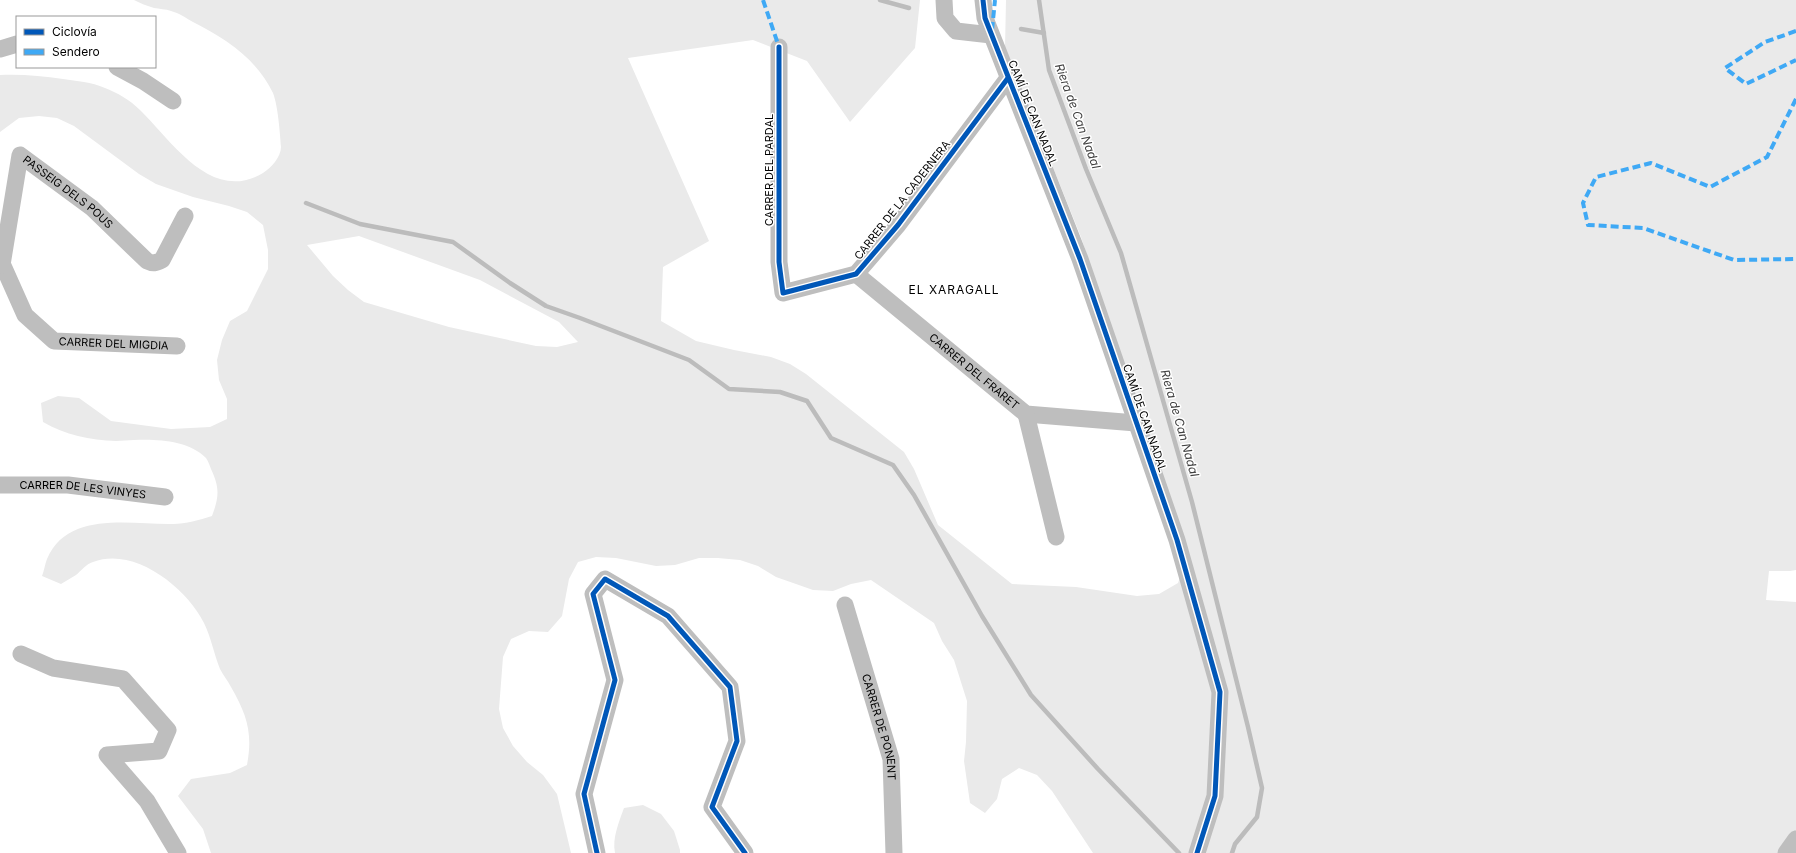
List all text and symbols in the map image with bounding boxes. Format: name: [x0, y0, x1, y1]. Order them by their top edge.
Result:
legend: [16, 16, 156, 68]
text: Ciclovía: [52, 24, 97, 39]
text: Sendero: [52, 44, 100, 59]
street label: CAMÍ DE CAN NADAL: [1005, 58, 1061, 168]
water label: Riera de Can Nadal: [1052, 61, 1104, 171]
street label: CARRER DEL PARDAL: [762, 114, 776, 226]
street label: CARRER DE LA CADERNERA: [851, 137, 953, 262]
street label: PASSEIG DELS POUS: [20, 152, 116, 231]
district label: EL XARAGALL: [909, 282, 999, 297]
street label: CARRER DEL FRARET: [926, 330, 1022, 412]
street label: CARRER DEL MIGDIA: [58, 334, 169, 353]
street label: CAMÍ DE CAN NADAL: [1120, 362, 1170, 474]
water label: Riera de Can Nadal: [1158, 368, 1203, 478]
street label: CARRER DE LES VINYES: [19, 478, 147, 502]
street label: CARRER DE PONENT: [859, 672, 899, 780]

